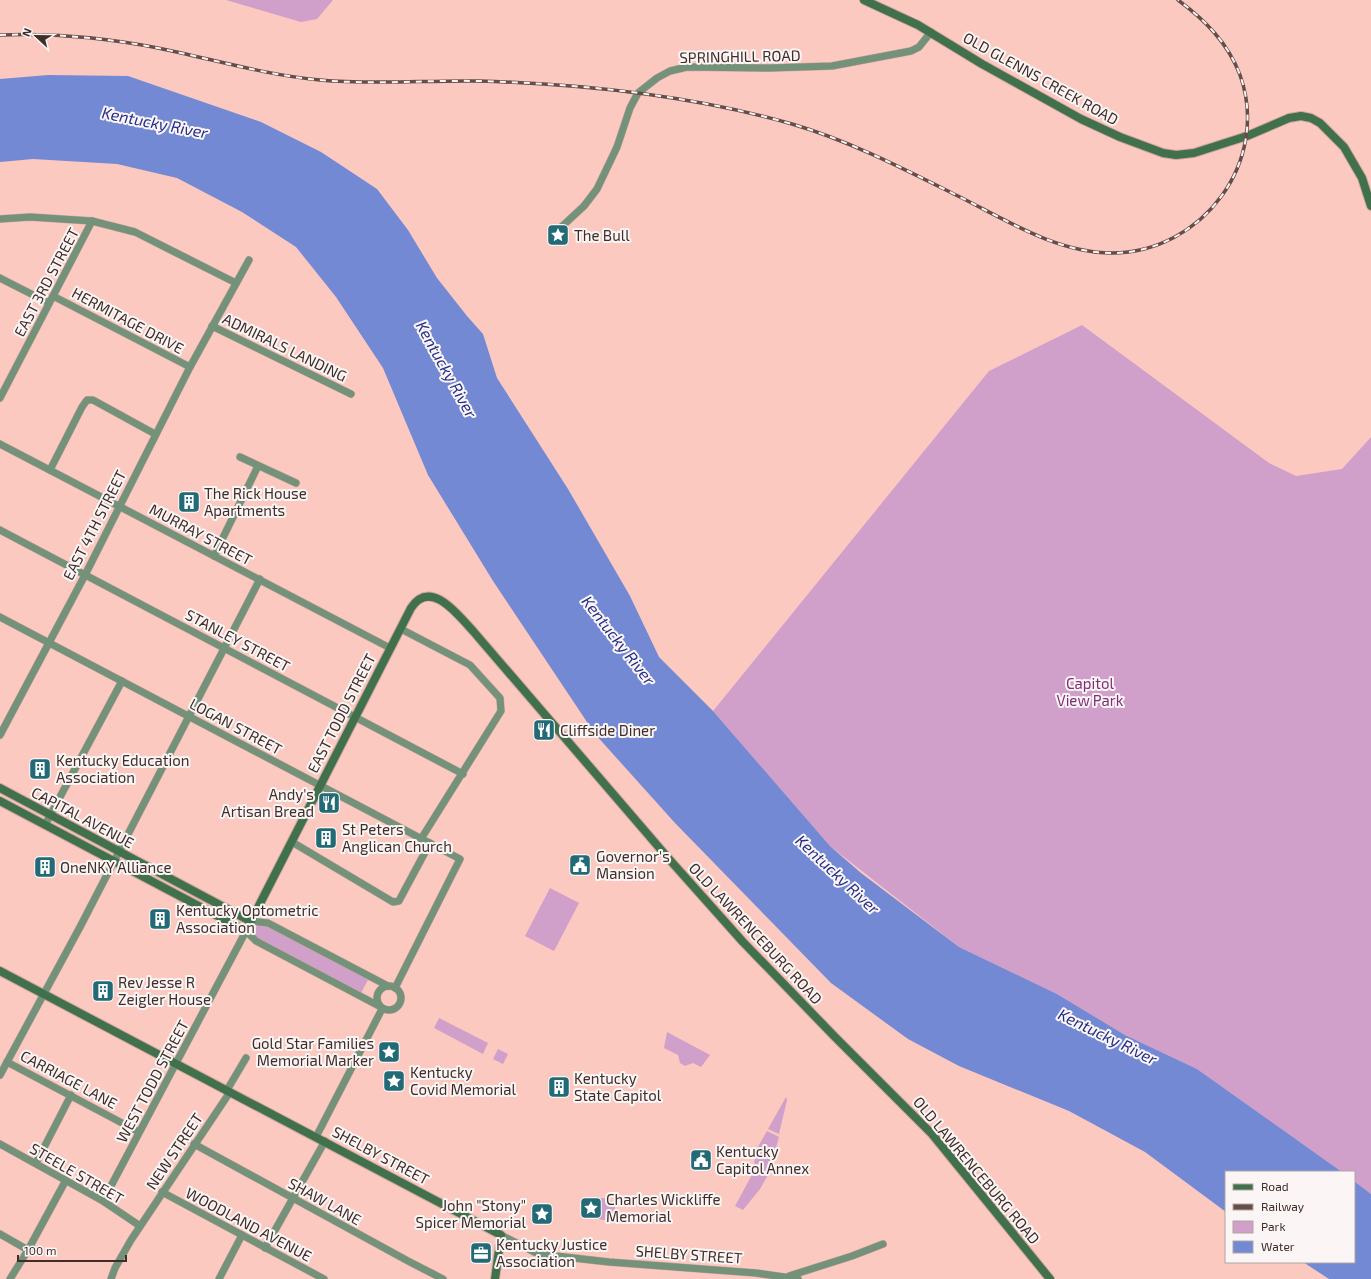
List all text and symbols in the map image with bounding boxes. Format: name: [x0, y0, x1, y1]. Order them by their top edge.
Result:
north arrow: [16, 16, 56, 56]
text: N: [19, 26, 34, 38]
street label: OLD GLENNS CREEK ROAD: [960, 28, 1122, 128]
street label: SPRINGHILL ROAD: [679, 46, 801, 66]
water label: Kentucky River: [100, 102, 210, 143]
place icon: The Bull: [545, 222, 571, 248]
street label: EAST 3RD STREET: [10, 224, 82, 340]
place label: The Bull: [574, 226, 630, 244]
street label: HERMITAGE DRIVE: [69, 283, 187, 357]
street label: ADMIRALS LANDING: [220, 309, 350, 385]
water label: Kentucky River: [412, 317, 482, 422]
street label: EAST 4TH STREET: [59, 467, 130, 583]
place label: The Rick House Apartments: [204, 484, 307, 519]
building icon: The Rick House Apartments: [176, 489, 202, 515]
street label: MURRAY STREET: [147, 499, 256, 569]
water label: Kentucky River: [578, 592, 660, 689]
street label: STANLEY STREET: [183, 605, 294, 675]
street label: EAST TODD STREET: [303, 650, 379, 776]
park label: Capitol View Park: [1057, 674, 1124, 709]
street label: LOGAN STREET: [187, 694, 286, 758]
restaurant icon: Cliffside Diner: [531, 717, 557, 743]
place label: Cliffside Diner: [560, 721, 655, 739]
place label: Kentucky Education Association: [56, 751, 189, 786]
building icon: Kentucky Education Association: [27, 756, 53, 782]
street label: CAPITAL AVENUE: [29, 782, 137, 852]
place label: Andy's Artisan Bread: [221, 785, 314, 820]
restaurant icon: Andy's Artisan Bread: [316, 790, 342, 816]
place label: St Peters Anglican Church: [342, 820, 452, 855]
building icon: St Peters Anglican Church: [313, 825, 339, 851]
water label: Kentucky River: [791, 830, 884, 919]
place label: Governor's Mansion: [596, 847, 670, 882]
public building icon: Governor's Mansion: [567, 852, 593, 878]
building icon: OneNKY Alliance: [32, 854, 58, 880]
place label: OneNKY Alliance: [60, 858, 172, 876]
street label: OLD LAWRENCEBURG ROAD: [686, 858, 826, 1008]
place label: Kentucky Optometric Association: [176, 901, 319, 936]
building icon: Kentucky Optometric Association: [147, 906, 173, 932]
place label: Rev Jesse R Zeigler House: [118, 973, 211, 1008]
building icon: Rev Jesse R Zeigler House: [90, 978, 116, 1004]
water label: Kentucky River: [1055, 1004, 1161, 1069]
street label: WEST TODD STREET: [112, 1016, 192, 1145]
place label: Gold Star Families Memorial Marker: [252, 1034, 374, 1069]
place icon: Gold Star Families Memorial Marker: [376, 1039, 402, 1065]
street label: CARRIAGE LANE: [18, 1046, 120, 1112]
place label: Kentucky Covid Memorial: [410, 1063, 516, 1098]
place icon: Kentucky Covid Memorial: [381, 1068, 407, 1094]
place label: Kentucky State Capitol: [574, 1069, 662, 1104]
building icon: Kentucky State Capitol: [546, 1074, 572, 1100]
street label: OLD LAWRENCEBURG ROAD: [910, 1093, 1044, 1247]
street label: NEW STREET: [142, 1109, 206, 1193]
street label: SHELBY STREET: [330, 1122, 433, 1188]
street label: STEELE STREET: [27, 1139, 127, 1207]
place label: Kentucky Capitol Annex: [716, 1142, 809, 1177]
public building icon: Kentucky Capitol Annex: [688, 1147, 714, 1173]
legend: [1225, 1171, 1355, 1263]
street label: SHAW LANE: [285, 1174, 365, 1228]
text: Road: [1261, 1179, 1289, 1193]
street label: WOODLAND AVENUE: [183, 1183, 315, 1265]
place label: Charles Wickliffe Memorial: [606, 1190, 720, 1225]
place icon: Charles Wickliffe Memorial: [578, 1195, 604, 1221]
place label: John "Stony" Spicer Memorial: [416, 1196, 527, 1231]
text: Railway: [1261, 1199, 1305, 1213]
place icon: John "Stony" Spicer Memorial: [529, 1201, 555, 1227]
text: Park: [1261, 1219, 1286, 1233]
place label: Kentucky Justice Association: [496, 1235, 607, 1270]
scale bar: [18, 1237, 126, 1263]
text: Water: [1261, 1239, 1295, 1253]
office icon: Kentucky Justice Association: [468, 1240, 494, 1266]
street label: SHELBY STREET: [635, 1241, 743, 1267]
text: 100 m: [24, 1243, 56, 1257]

